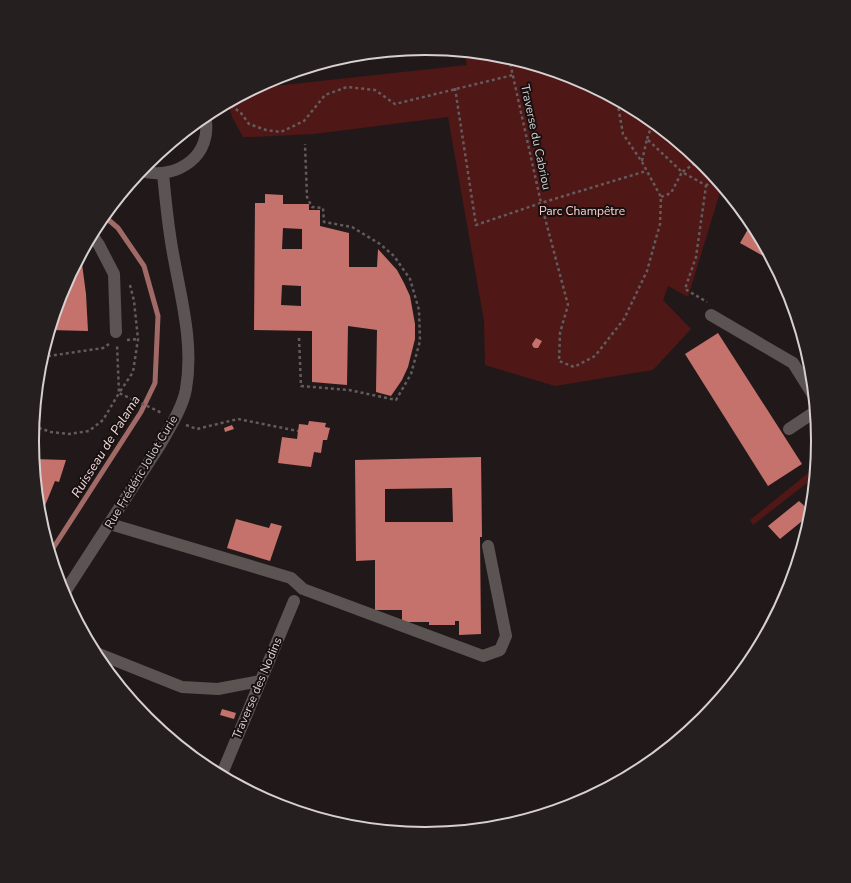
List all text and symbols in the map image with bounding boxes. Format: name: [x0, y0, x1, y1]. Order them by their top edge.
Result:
street label: Traverse du Cabriou: [517, 83, 555, 191]
park label: Parc Champêtre: [539, 203, 625, 219]
water label: Ruisseau de Palama: [67, 392, 145, 501]
street label: Rue Frédéric Joliot Curie: [101, 412, 181, 532]
street label: Traverse des Nodins: [228, 635, 286, 741]

